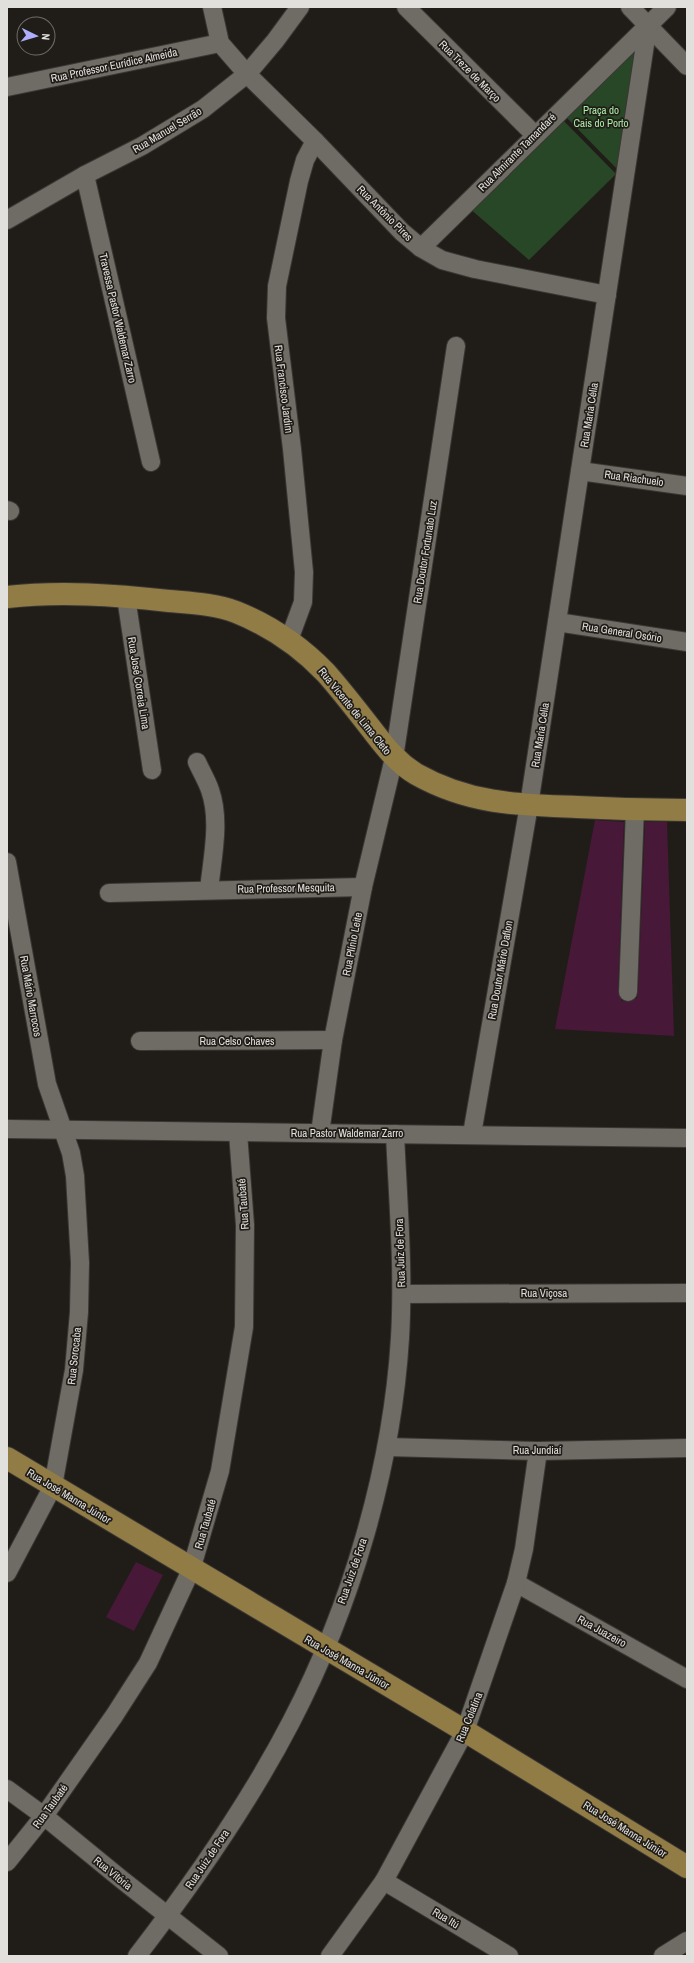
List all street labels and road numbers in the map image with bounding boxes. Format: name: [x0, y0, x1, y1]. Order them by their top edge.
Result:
street label: Rua Treze de Março: [436, 37, 504, 105]
street label: Rua Professor Eurídice Almeida: [50, 45, 178, 85]
street label: Rua Manuel Serrão: [130, 104, 204, 156]
street label: Rua Almirante Tamandaré: [475, 110, 559, 194]
street label: Rua Antônio Pires: [354, 182, 416, 244]
street label: Travessa Pastor Waldemar Zarro: [96, 252, 140, 384]
street label: Rua Francisco Jardim: [272, 344, 296, 434]
street label: Rua Maria Célia: [577, 381, 601, 449]
street label: Rua Riachuelo: [603, 467, 665, 489]
street label: Rua Doutor Fortunato Luz: [410, 499, 440, 604]
street label: Rua General Osório: [581, 619, 663, 645]
street label: Rua José Correia Lima: [125, 636, 153, 730]
street label: Rua Vicente de Lima Cleto: [316, 665, 394, 757]
street label: Rua Maria Célia: [528, 701, 552, 769]
street label: Rua Professor Mesquita: [237, 880, 335, 896]
street label: Rua Plínio Leite: [339, 911, 365, 977]
street label: Rua Doutor Mário Daflon: [484, 919, 516, 1021]
street label: Rua Mário Marrocos: [17, 954, 45, 1038]
street label: Rua Celso Chaves: [199, 1034, 275, 1048]
street label: Rua Pastor Waldemar Zarro: [291, 1126, 403, 1140]
street label: Rua Taubaté: [234, 1178, 252, 1230]
street label: Rua Juiz de Fora: [392, 1218, 408, 1288]
street label: Rua Viçosa: [521, 1286, 567, 1300]
street label: Rua Sorocaba: [64, 1327, 84, 1385]
street label: Rua Jundiaí: [513, 1443, 562, 1457]
street label: Rua José Manna Júnior: [24, 1465, 114, 1527]
street label: Rua Taubaté: [191, 1497, 219, 1551]
street label: Rua Juiz de Fora: [334, 1536, 370, 1606]
street label: Rua Juazeiro: [575, 1612, 629, 1650]
street label: Rua José Manna Júnior: [302, 1632, 392, 1692]
street label: Rua Colatina: [453, 1690, 485, 1744]
street label: Rua Taubaté: [29, 1781, 71, 1831]
street label: Rua José Manna Júnior: [581, 1798, 669, 1860]
street label: Rua Juiz de Fora: [182, 1827, 232, 1891]
street label: Rua Vitória: [91, 1853, 135, 1893]
street label: Rua Itú: [430, 1905, 462, 1931]

